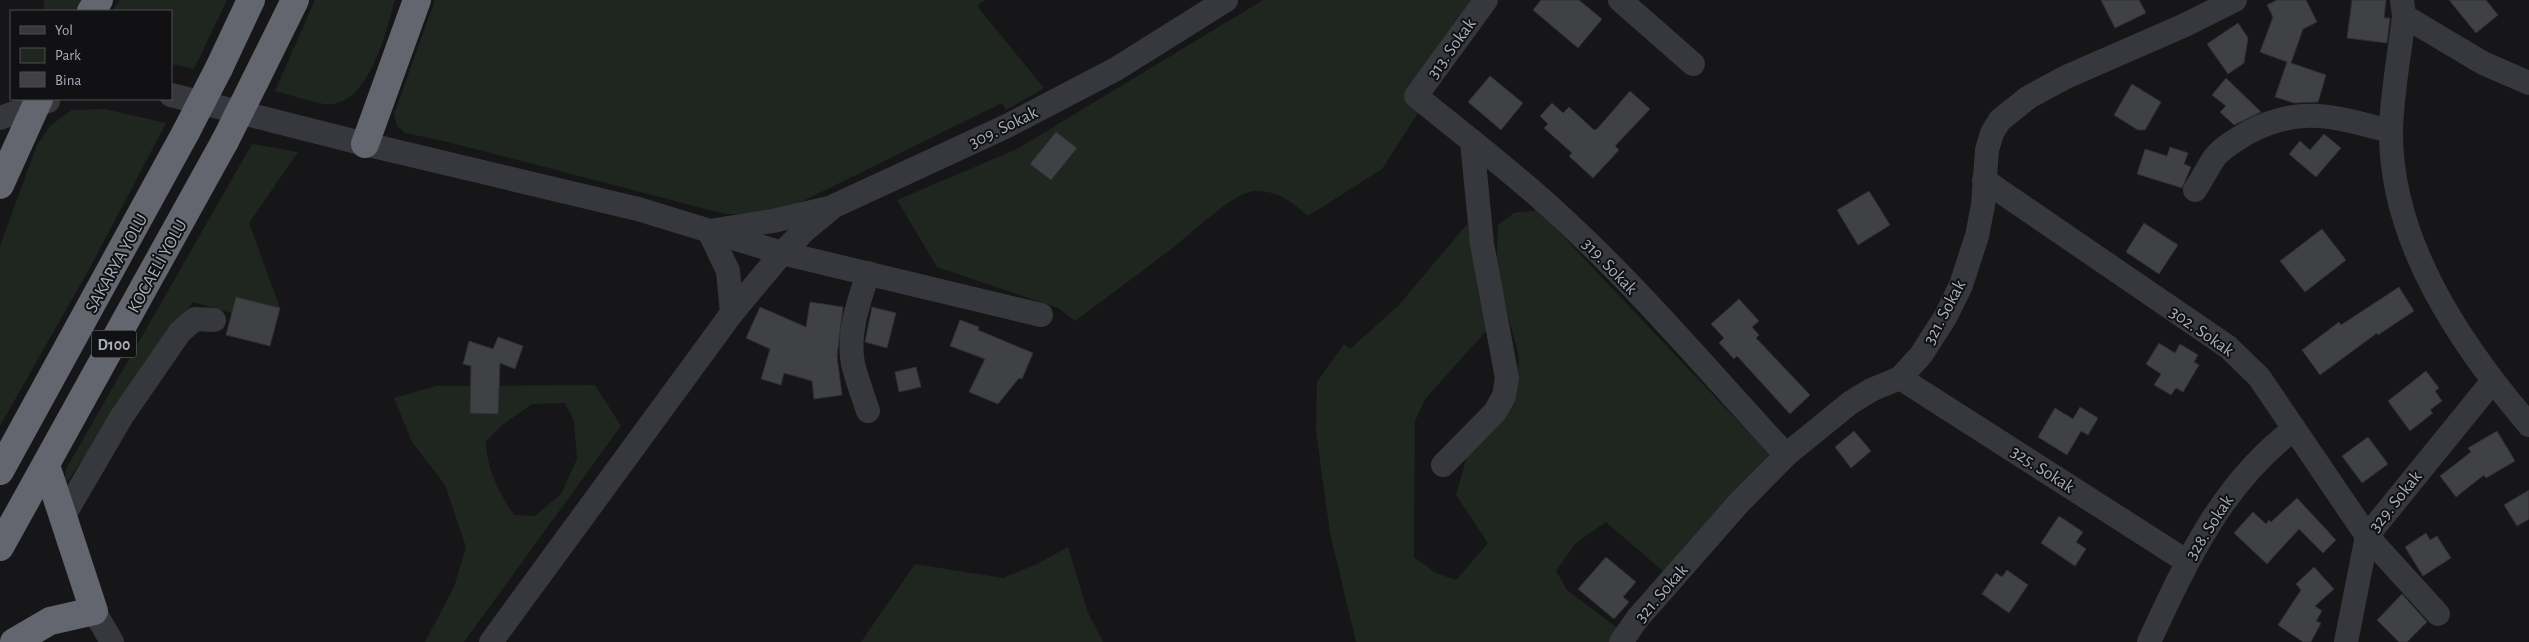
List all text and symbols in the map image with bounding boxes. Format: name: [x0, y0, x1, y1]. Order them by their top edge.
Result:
legend: [10, 10, 172, 100]
street label: 313. Sokak: [1424, 15, 1480, 82]
text: Yol: [55, 23, 73, 38]
text: Park: [55, 48, 81, 63]
text: Bina: [55, 73, 81, 88]
street label: 309. Sokak: [966, 103, 1041, 152]
street label: SAKARYA YOLU: [82, 211, 151, 316]
street label: KOCAELİ YOLU: [123, 216, 191, 316]
street label: 319. Sokak: [1578, 235, 1641, 299]
street label: 321. Sokak: [1920, 277, 1970, 348]
street label: 302. Sokak: [2166, 303, 2237, 361]
road number: D100: [92, 330, 136, 358]
street label: 325. Sokak: [2008, 443, 2078, 497]
street label: 329. Sokak: [2366, 467, 2426, 535]
street label: 328. Sokak: [2183, 492, 2238, 563]
street label: 321. Sokak: [1632, 561, 1692, 626]

